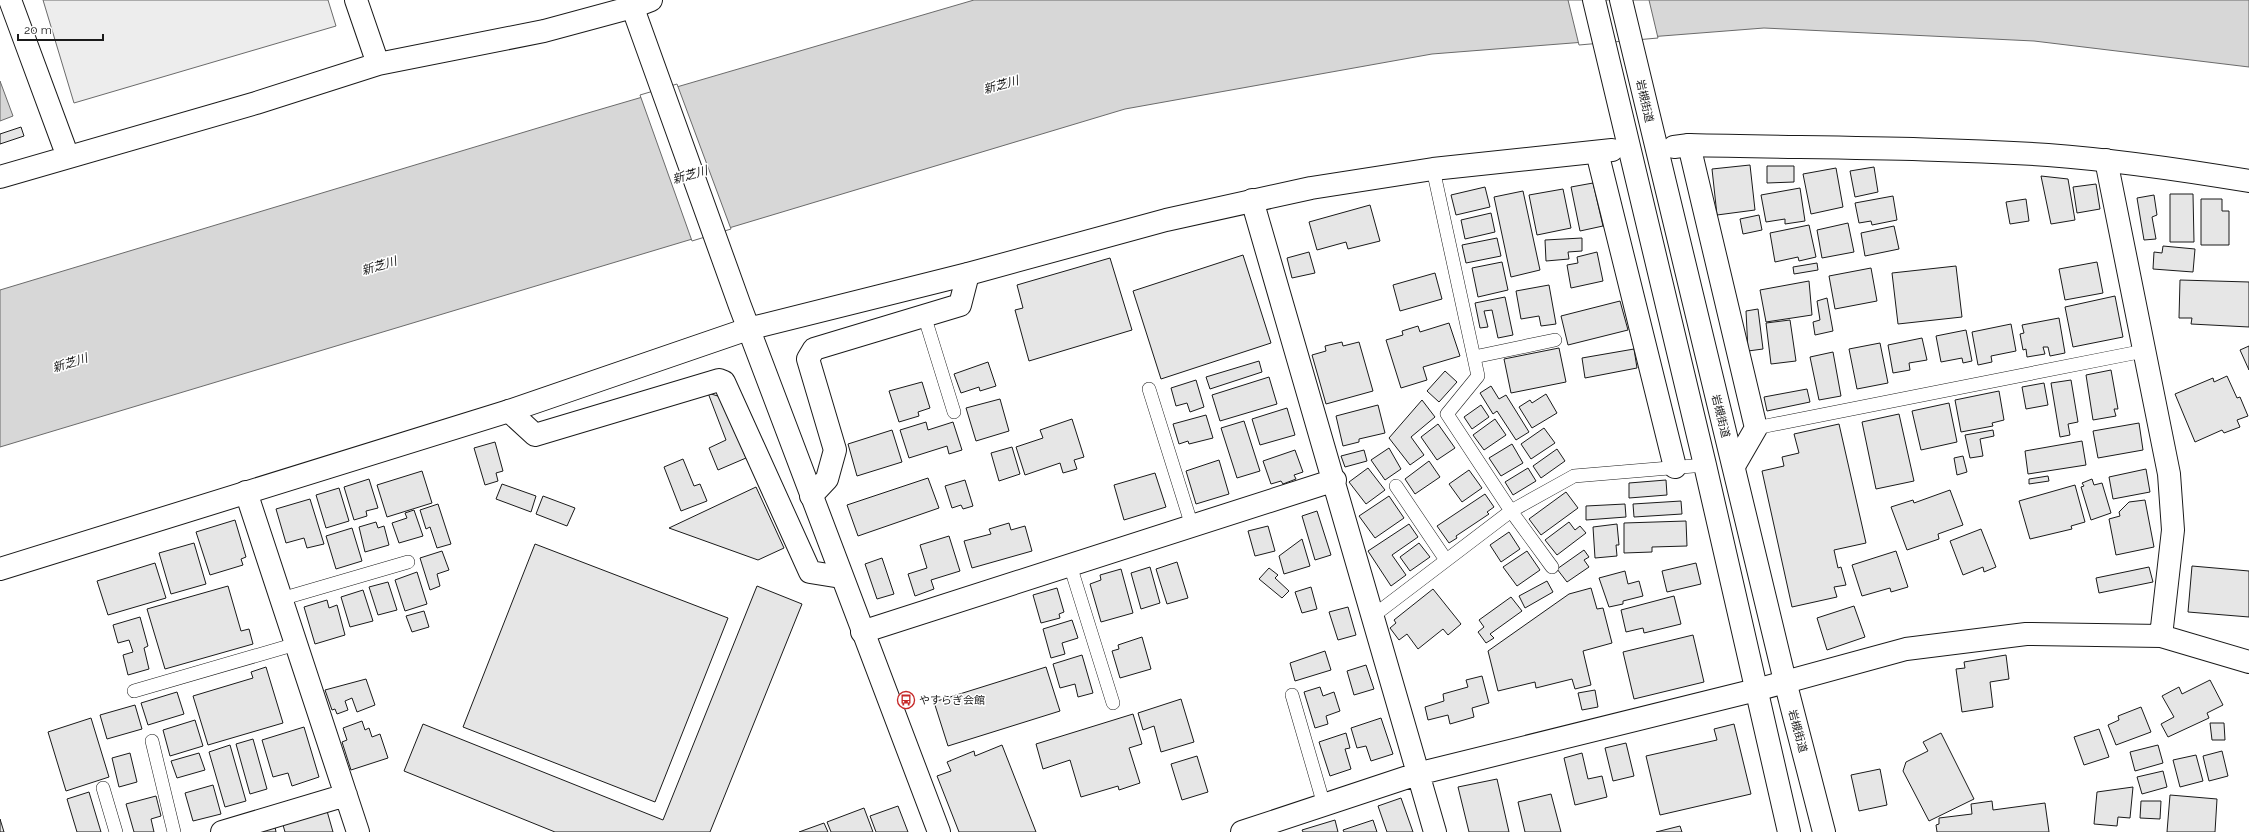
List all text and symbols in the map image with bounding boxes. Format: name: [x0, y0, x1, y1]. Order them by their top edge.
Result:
scale bar: [18, 16, 103, 42]
text: 20 m: [24, 23, 52, 37]
water label: 新芝川: [982, 73, 1022, 97]
street label: 岩槻街道: [1633, 78, 1656, 124]
water label: 新芝川: [671, 163, 711, 187]
water label: 新芝川: [360, 253, 400, 278]
water label: 新芝川: [51, 350, 91, 375]
street label: 岩槻街道: [1709, 393, 1732, 439]
bus stop icon: やすらぎ会館: [896, 690, 916, 710]
place label: やすらぎ会館: [919, 694, 985, 707]
street label: 岩槻街道: [1786, 708, 1809, 754]

